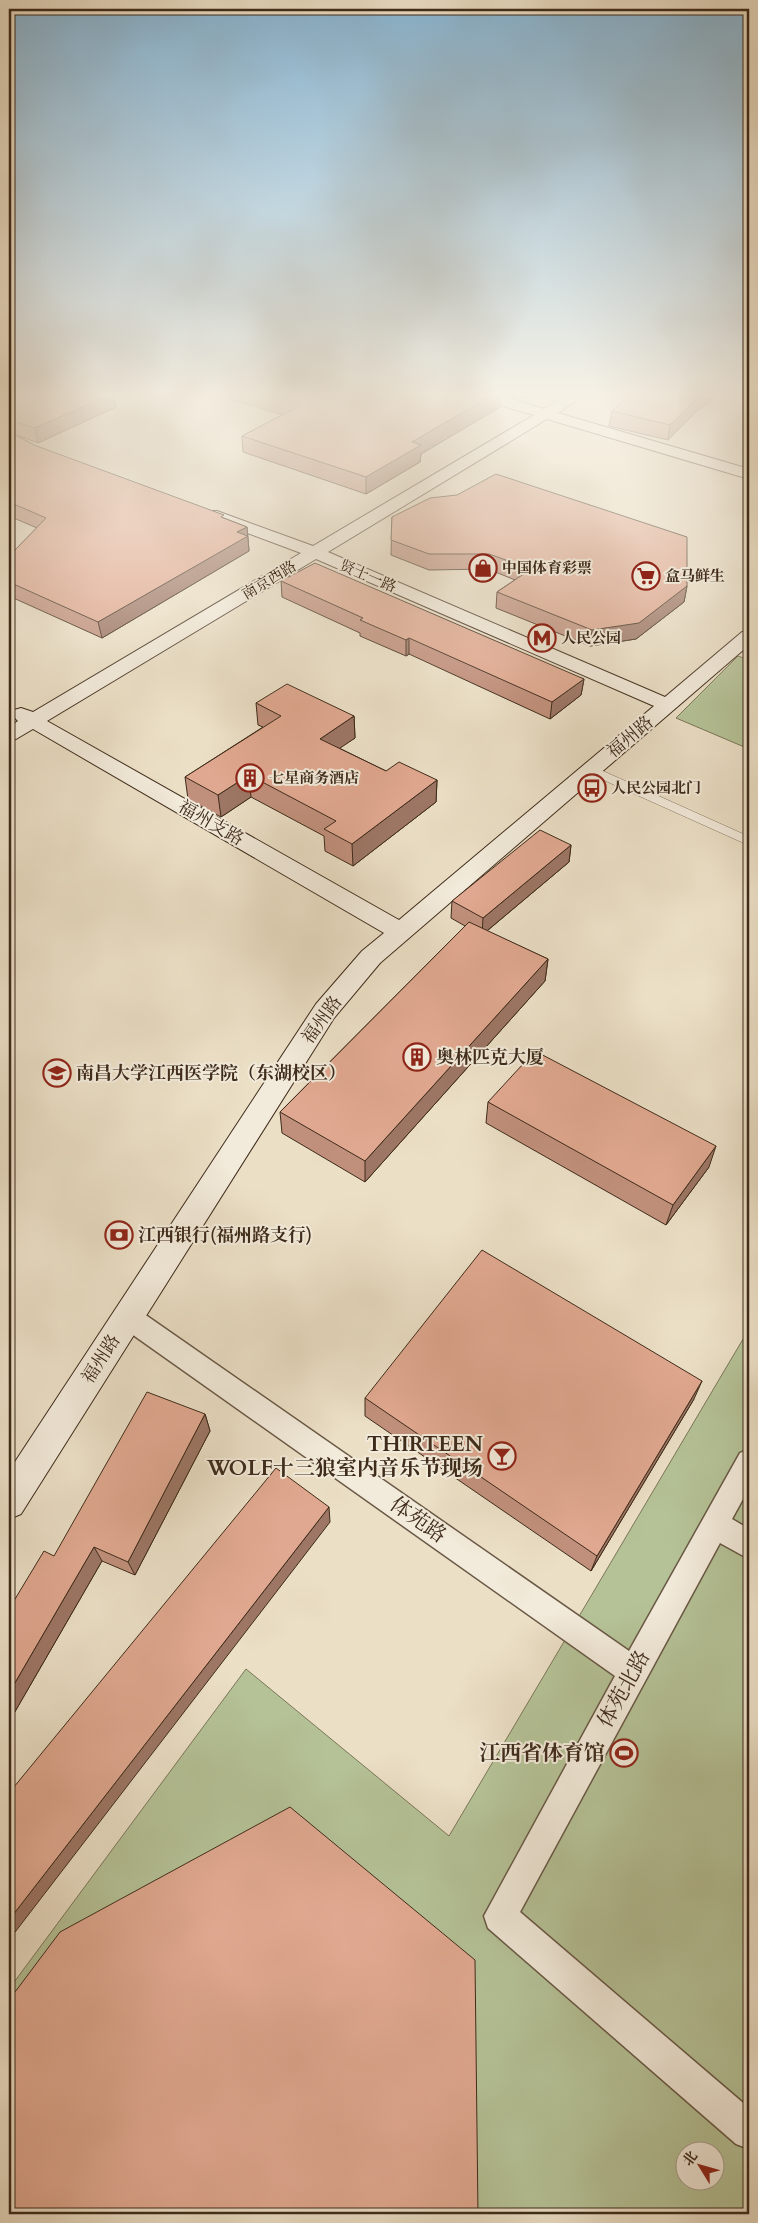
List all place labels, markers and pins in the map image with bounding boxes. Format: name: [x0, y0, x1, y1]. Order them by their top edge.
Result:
shop icon: 中国体育彩票: [468, 553, 498, 583]
place label: 中国体育彩票: [502, 558, 592, 578]
supermarket icon: 盒马鲜生: [631, 561, 661, 591]
place label: 盒马鲜生: [665, 566, 725, 586]
metro station icon: 人民公园: [527, 623, 557, 653]
place label: 人民公园: [561, 628, 621, 648]
building icon: 七星商务酒店: [235, 763, 265, 793]
place label: 七星商务酒店: [269, 768, 359, 788]
bus stop icon: 人民公园北门: [577, 773, 607, 803]
place label: 人民公园北门: [611, 778, 701, 798]
building icon: 奥林匹克大厦: [402, 1042, 432, 1072]
place label: 奥林匹克大厦: [436, 1045, 544, 1070]
school or university icon: 南昌大学江西医学院（东湖校区）: [42, 1058, 72, 1088]
place label: 南昌大学江西医学院（东湖校区）: [76, 1061, 346, 1086]
bank icon: 江西银行(福州路支行): [104, 1220, 134, 1250]
place label: 江西银行(福州路支行): [138, 1223, 312, 1248]
place label: THIRTEEN WOLF十三狼室内音乐节现场: [206, 1430, 483, 1483]
bar icon: THIRTEEN WOLF十三狼室内音乐节现场: [487, 1441, 517, 1471]
sports icon: 江西省体育馆: [609, 1738, 639, 1768]
place label: 江西省体育馆: [479, 1739, 605, 1768]

